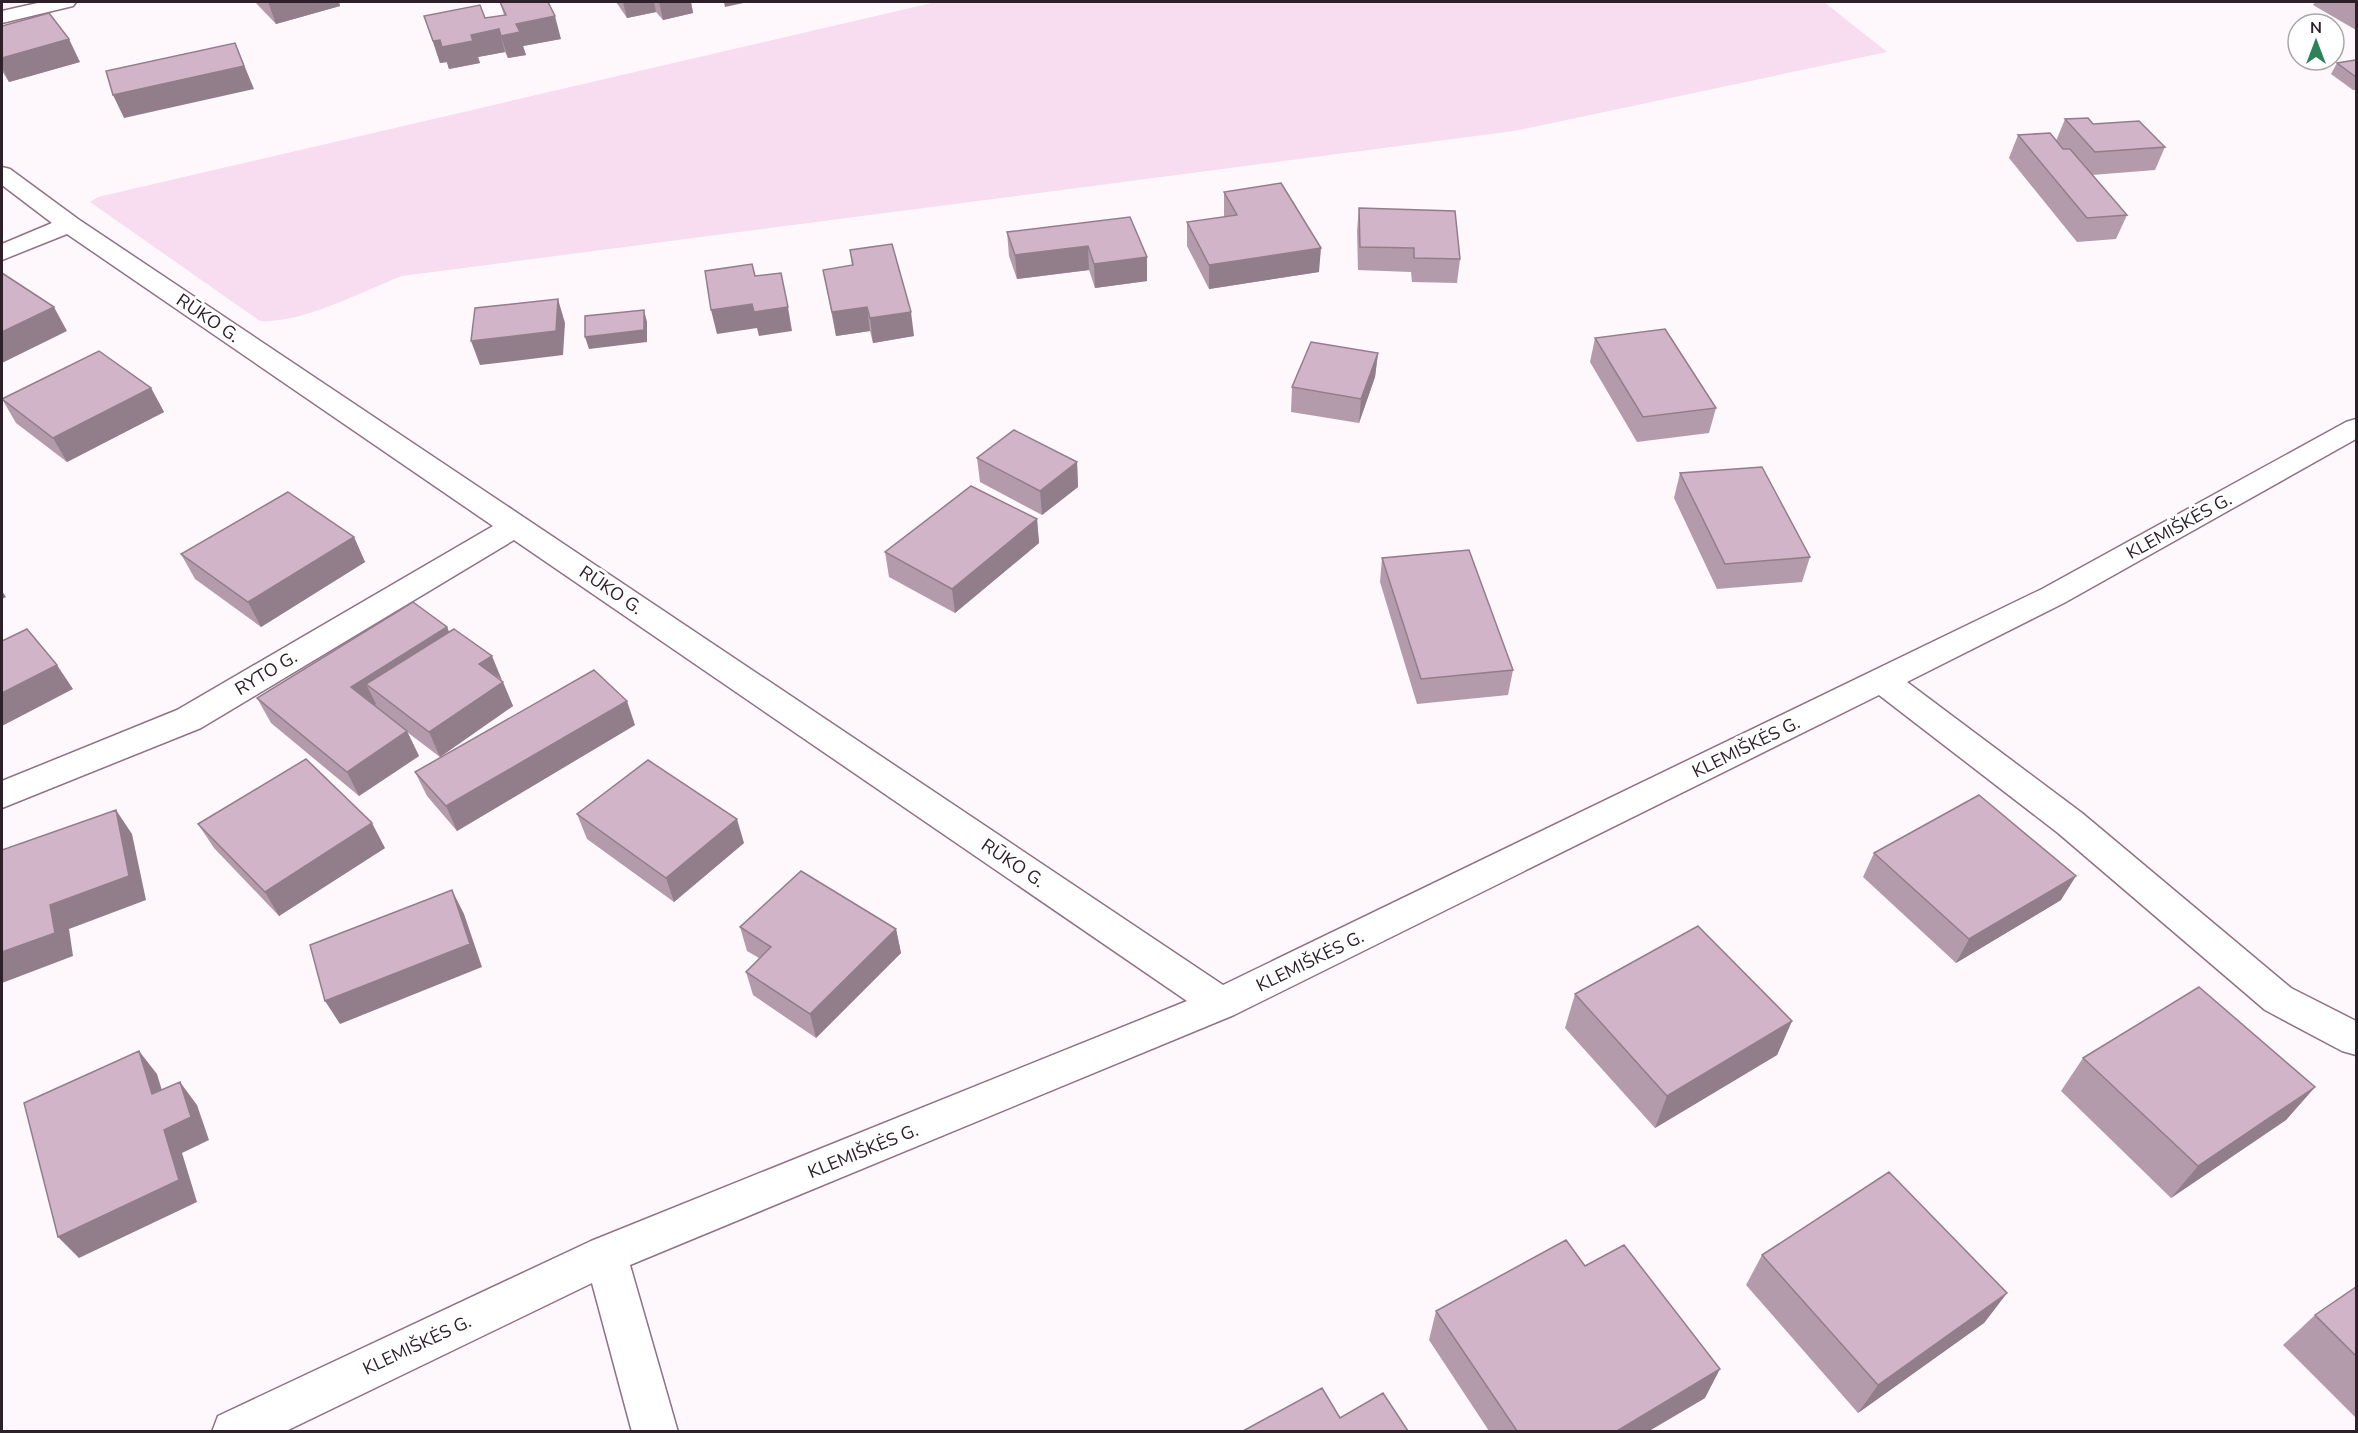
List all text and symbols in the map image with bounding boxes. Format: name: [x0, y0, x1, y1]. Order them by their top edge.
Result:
north arrow: [2286, 12, 2346, 72]
text: N: [2310, 17, 2322, 39]
street label: RŪKO G.: [172, 288, 244, 348]
street label: KLEMIŠKĖS G.: [2122, 487, 2236, 565]
street label: RŪKO G.: [575, 560, 647, 620]
street label: RYTO G.: [230, 645, 302, 701]
street label: KLEMIŠKĖS G.: [1688, 711, 1804, 783]
street label: RŪKO G.: [977, 833, 1049, 893]
street label: KLEMIŠKĖS G.: [1252, 925, 1368, 997]
street label: KLEMIŠKĖS G.: [804, 1118, 922, 1184]
street label: KLEMIŠKĖS G.: [359, 1309, 475, 1381]

